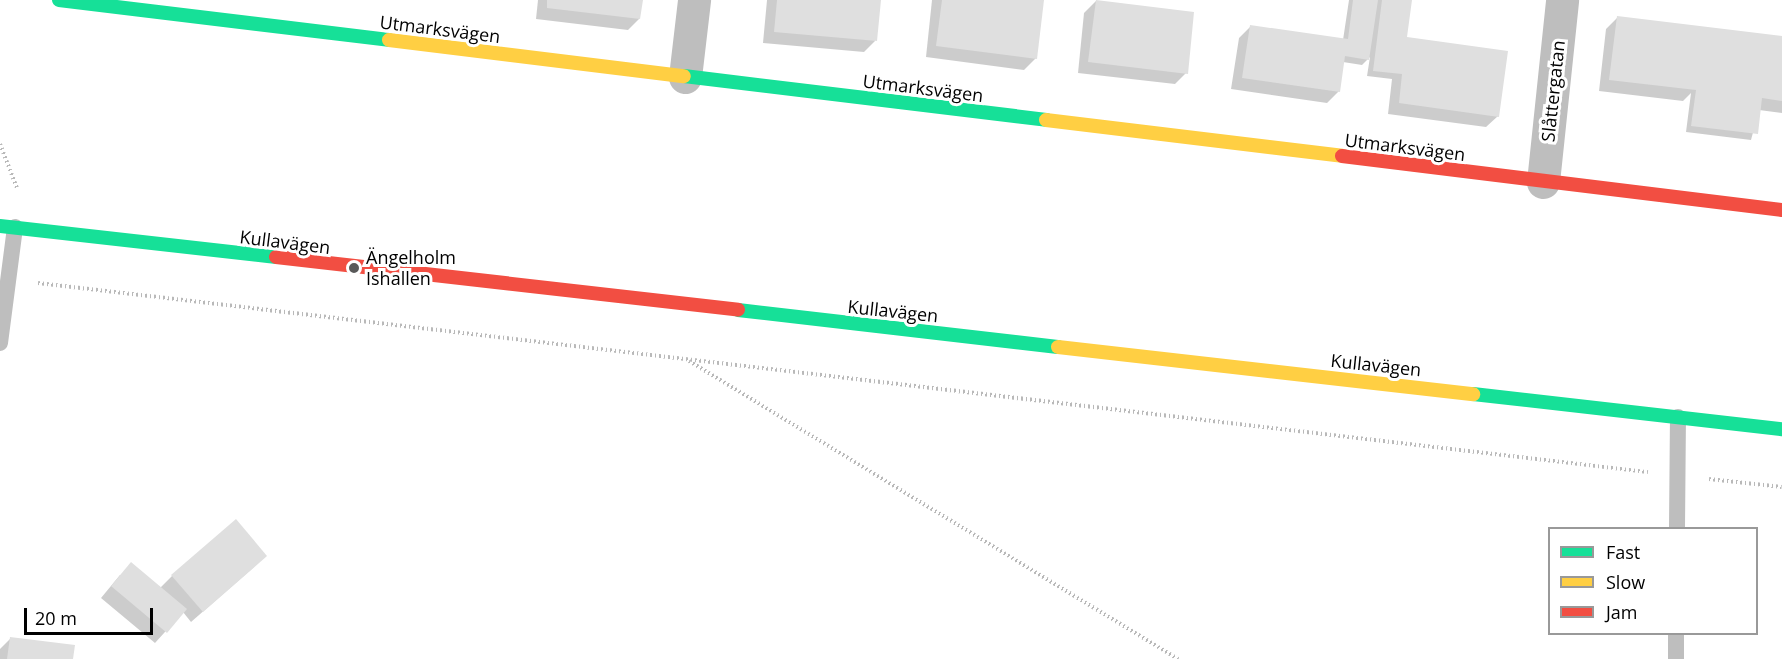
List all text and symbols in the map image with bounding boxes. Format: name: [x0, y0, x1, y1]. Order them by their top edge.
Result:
street label: Utmarksvägen: [378, 11, 502, 47]
street label: Slåttergatan: [1537, 39, 1569, 143]
street label: Utmarksvägen: [861, 70, 985, 106]
street label: Utmarksvägen: [1343, 129, 1467, 165]
street label: Kullavägen: [238, 226, 332, 258]
place label: Ängelholm Ishallen: [366, 247, 456, 290]
marker: Ängelholm Ishallen: [347, 261, 361, 275]
street label: Kullavägen: [847, 295, 939, 327]
street label: Kullavägen: [1330, 349, 1422, 381]
legend: [1548, 527, 1758, 635]
text: Fast: [1606, 540, 1640, 564]
text: Slow: [1606, 570, 1645, 594]
scale bar: [27, 596, 156, 634]
text: Jam: [1606, 600, 1638, 624]
text: 20 m: [35, 606, 77, 630]

